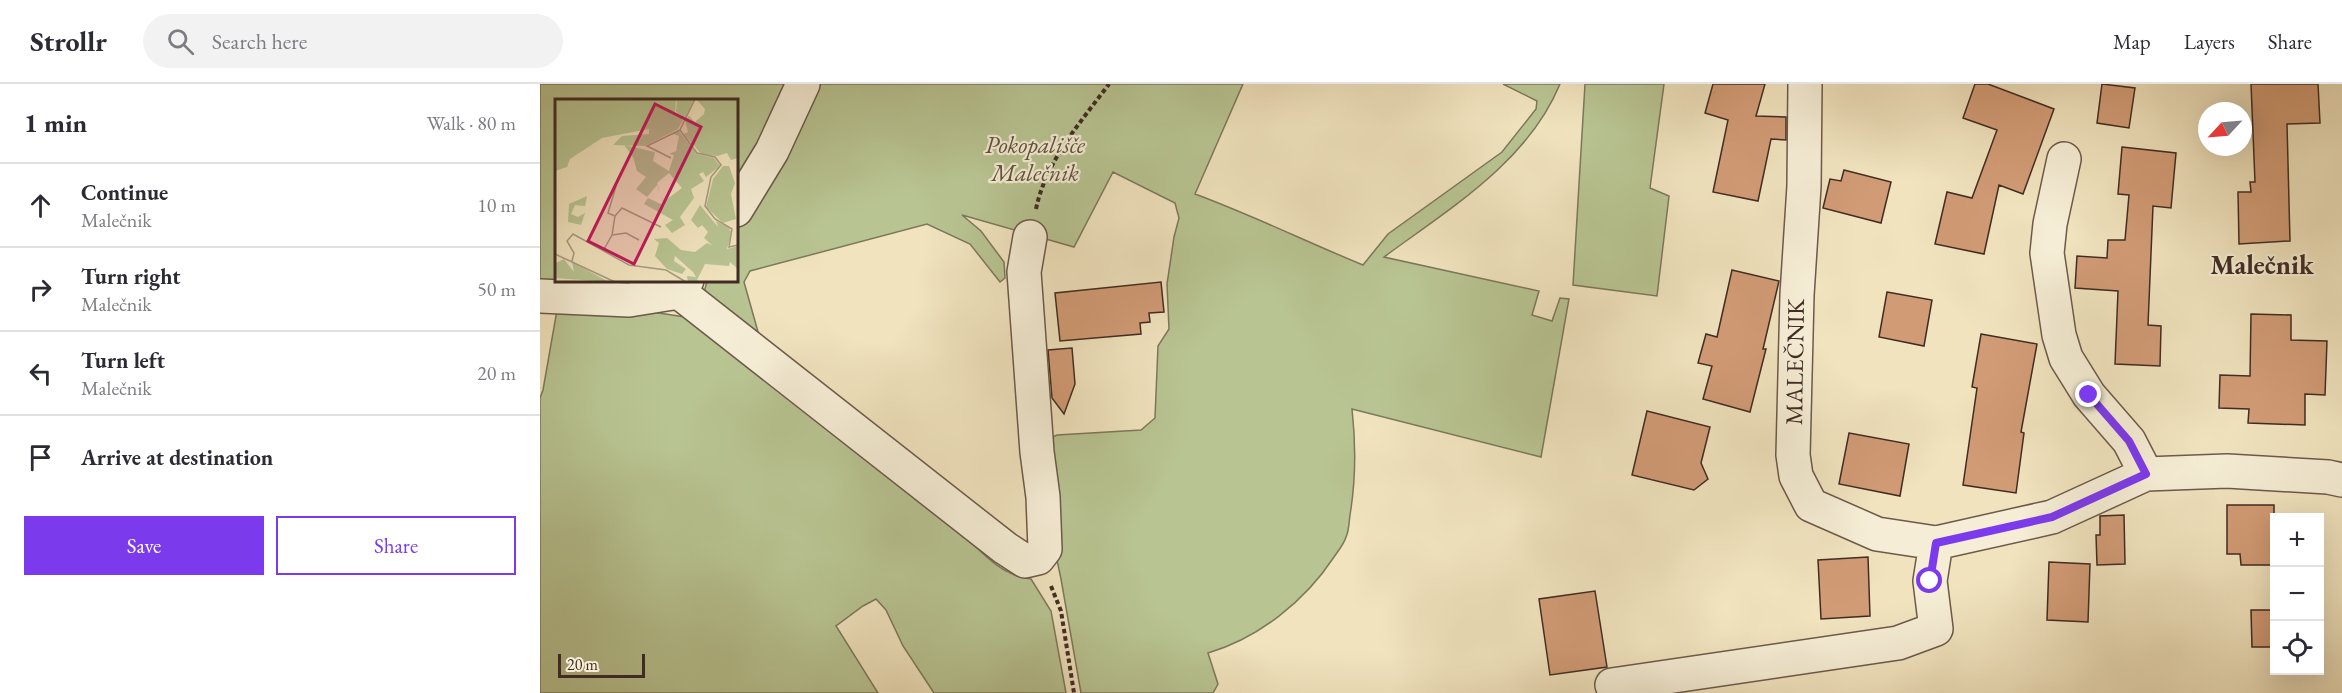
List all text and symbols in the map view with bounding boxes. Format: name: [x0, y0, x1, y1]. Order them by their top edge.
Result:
search box: [143, 14, 563, 68]
text: Strollr: [30, 23, 107, 59]
icon: search: [164, 25, 197, 58]
text: Search here: [212, 27, 307, 56]
text: Map: [2113, 28, 2151, 55]
text: Layers: [2184, 28, 2235, 55]
text: Share: [2268, 28, 2312, 55]
inset map: [555, 99, 738, 282]
north arrow: [2198, 102, 2252, 156]
text: 1 min: [24, 106, 87, 140]
text: Walk · 80 m: [427, 110, 516, 136]
park label: Pokopališče Malečnik: [985, 129, 1086, 188]
text: Continue: [81, 178, 168, 207]
icon: ahead: [24, 189, 57, 222]
text: 10 m: [477, 192, 516, 218]
text: Malečnik: [81, 207, 152, 233]
district label: Malečnik: [2210, 247, 2315, 282]
text: Turn right: [81, 262, 180, 291]
icon: right: [24, 273, 57, 306]
text: 50 m: [477, 276, 516, 302]
text: Malečnik: [81, 291, 152, 317]
street label: MALEČNIK: [1778, 298, 1811, 425]
text: Turn left: [81, 346, 165, 375]
icon: left: [24, 357, 57, 390]
text: 20 m: [477, 360, 516, 386]
text: Malečnik: [81, 375, 152, 401]
route end: [2075, 381, 2101, 407]
icon: arrive: [24, 441, 57, 474]
text: Arrive at destination: [81, 443, 273, 472]
map controls: [2270, 513, 2324, 675]
button: +: [2270, 513, 2324, 567]
button: Save: [24, 516, 264, 575]
button: Share: [276, 516, 516, 575]
route start: [1916, 567, 1942, 593]
button: −: [2270, 567, 2324, 621]
button: locate: [2270, 621, 2324, 675]
scale bar: [558, 651, 645, 678]
text: 20 m: [567, 654, 598, 675]

